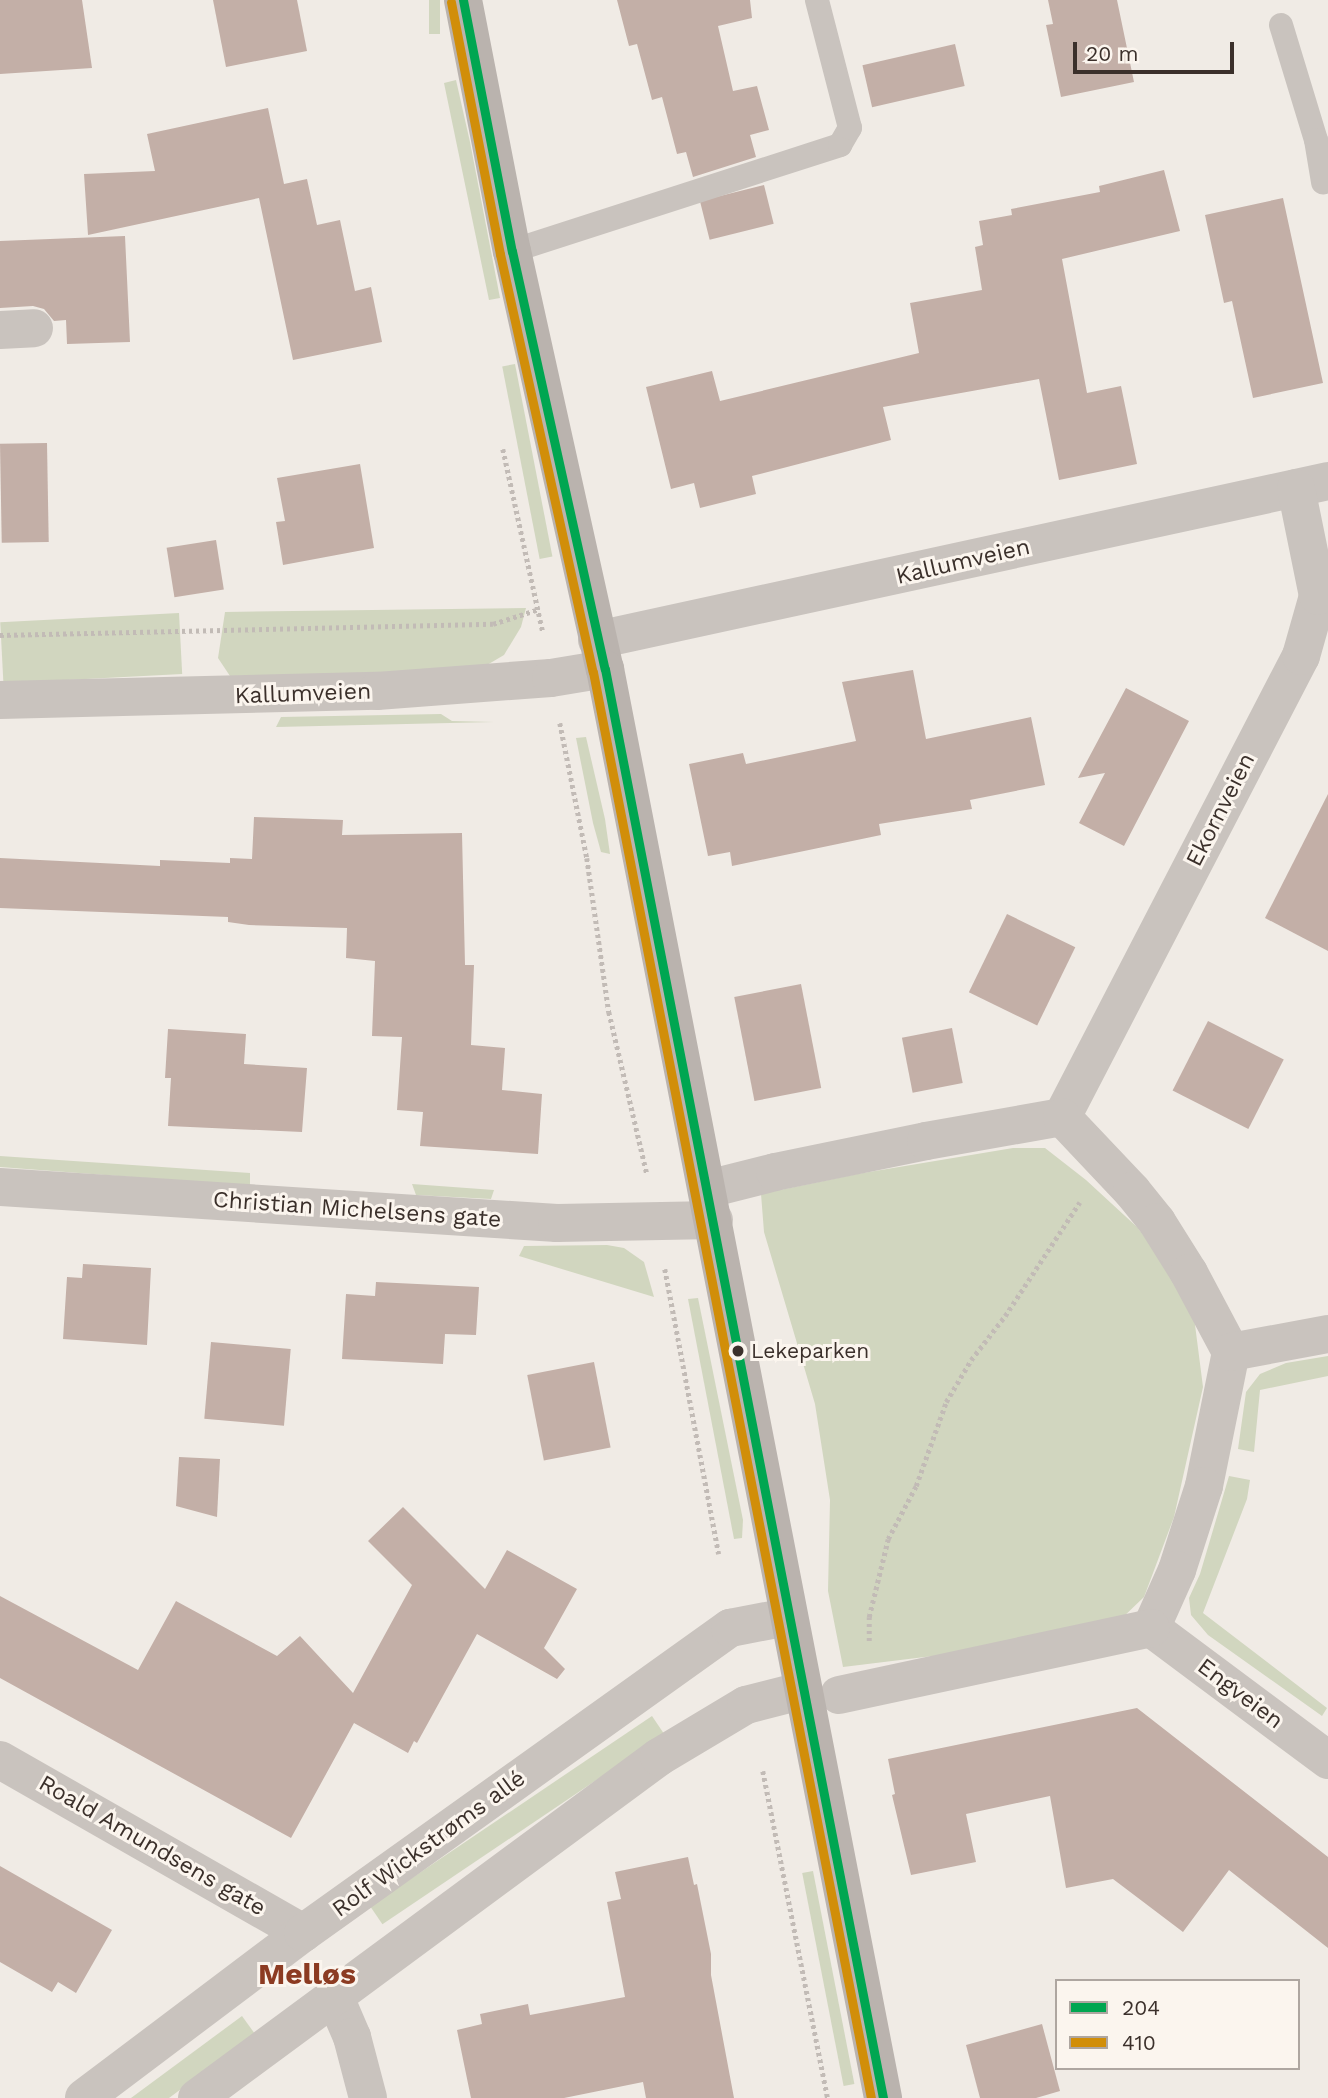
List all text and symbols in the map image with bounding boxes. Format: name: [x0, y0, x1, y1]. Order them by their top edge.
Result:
scale bar: [1076, 28, 1237, 72]
text: 20 m: [1086, 41, 1138, 66]
street label: Kallumveien: [893, 533, 1033, 591]
street label: Kallumveien: [234, 678, 372, 710]
street label: Ekornveien: [1181, 749, 1261, 871]
street label: Christian Michelsens gate: [212, 1186, 502, 1234]
place label: Lekeparken: [751, 1338, 869, 1364]
marker: Lekeparken: [731, 1344, 745, 1358]
street label: Engveien: [1192, 1653, 1288, 1735]
street label: Rolf Wickstrøms allé: [327, 1764, 531, 1924]
street label: Roald Amundsens gate: [33, 1769, 271, 1923]
district label: Melløs: [258, 1956, 356, 1992]
legend: [1055, 1979, 1300, 2070]
text: 204: [1122, 1995, 1160, 2020]
text: 410: [1122, 2030, 1156, 2055]

